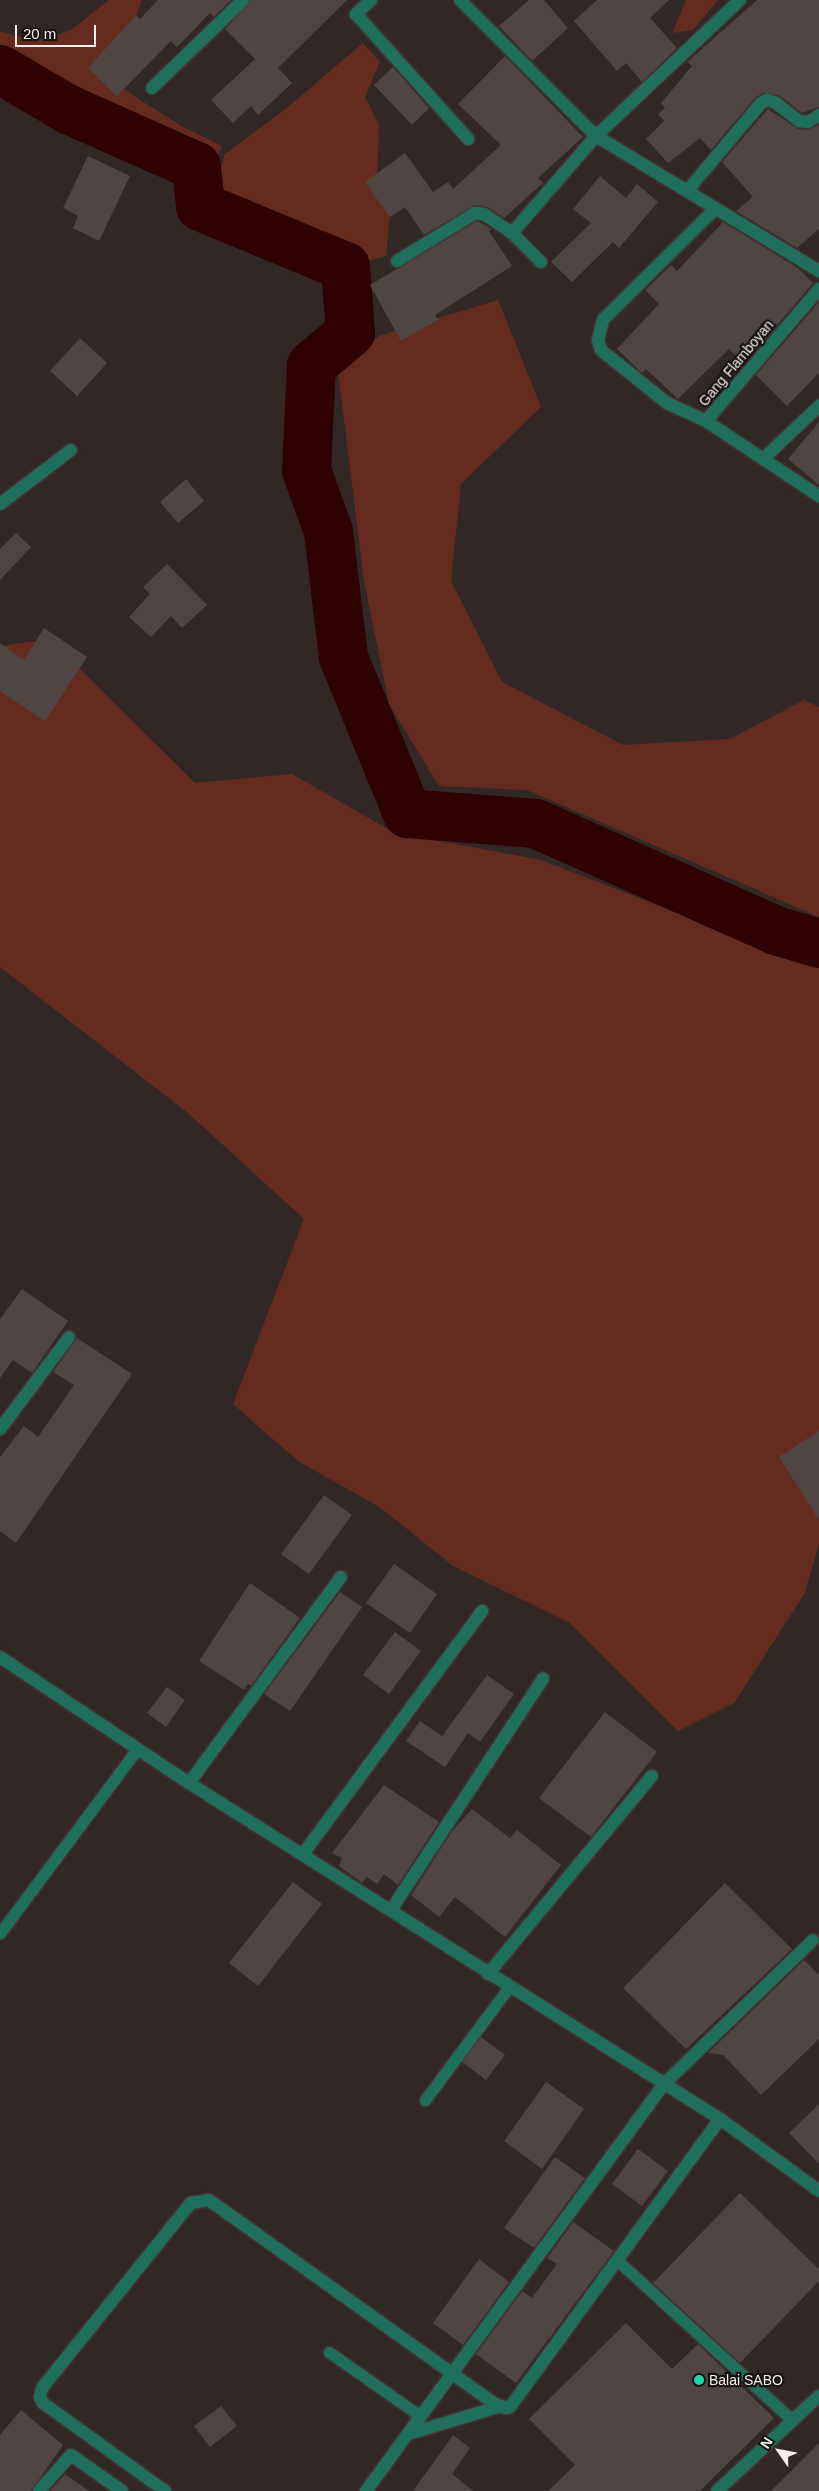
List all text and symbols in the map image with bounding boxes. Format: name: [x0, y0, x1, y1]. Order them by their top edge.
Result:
scale bar: [18, 15, 99, 47]
text: 20 m: [23, 25, 56, 42]
street label: Gang Flamboyan: [695, 316, 777, 410]
place label: Balai SABO: [709, 2372, 783, 2388]
marker: Balai SABO: [693, 2374, 705, 2386]
north arrow: [754, 2426, 804, 2476]
text: N: [757, 2434, 776, 2451]

